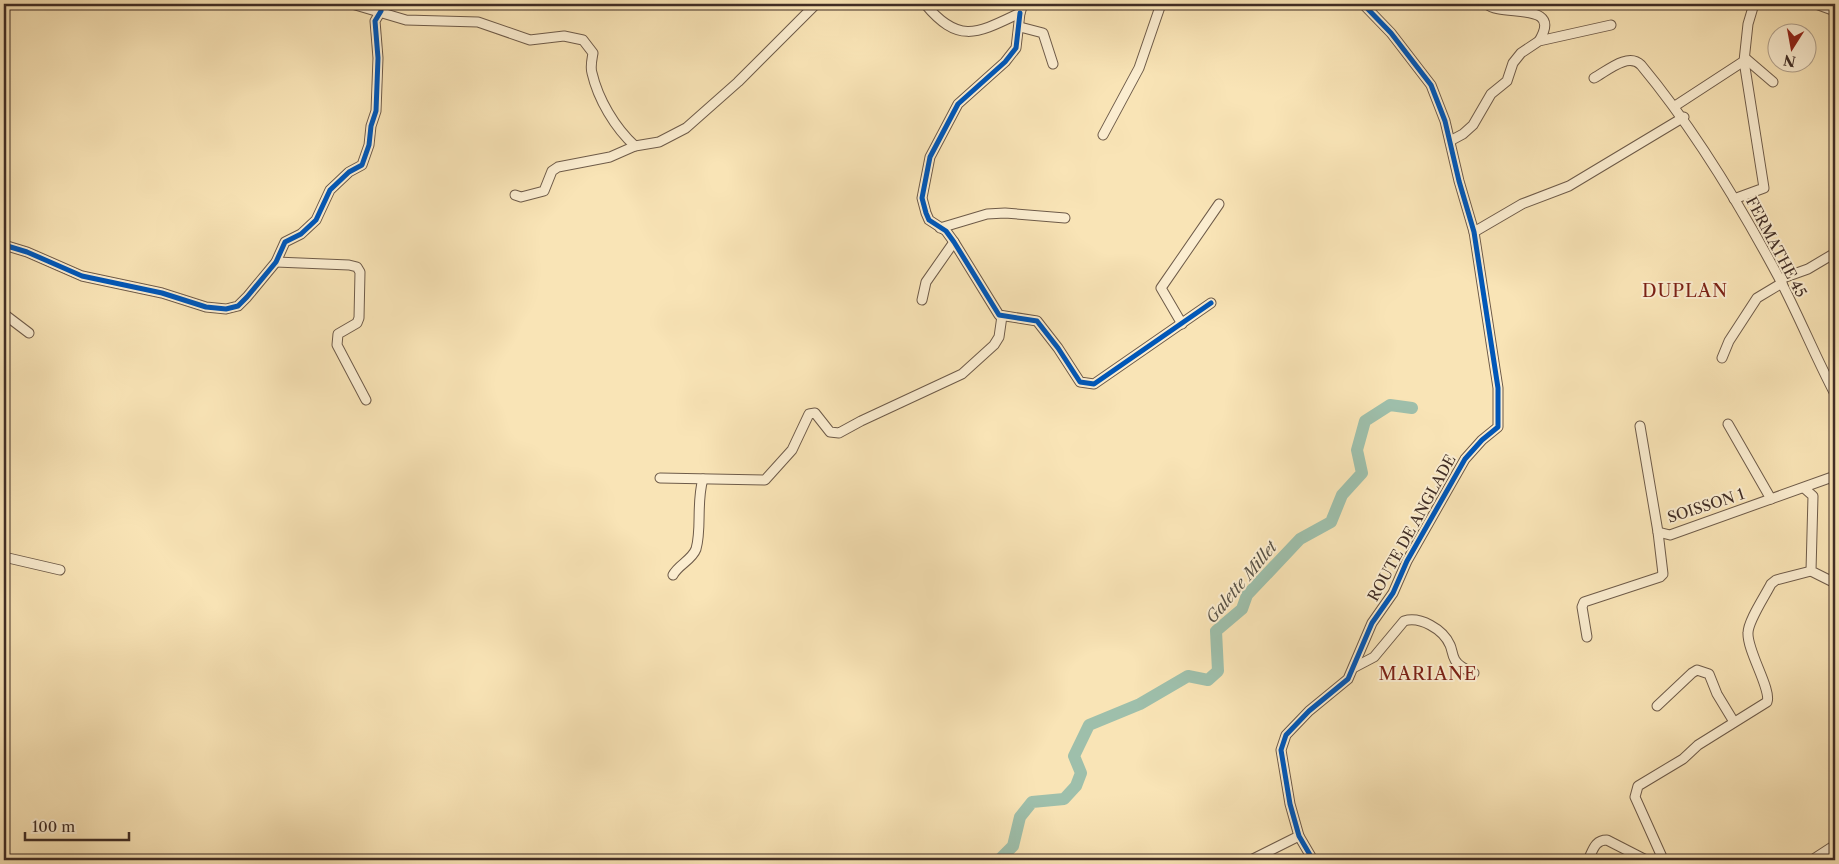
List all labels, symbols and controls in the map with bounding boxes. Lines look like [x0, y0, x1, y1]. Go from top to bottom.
north arrow [1766, 22, 1816, 72]
text: N [1782, 51, 1797, 71]
street label: FERMATHE 45 [1742, 193, 1811, 300]
district label: DUPLAN [1642, 280, 1728, 302]
street label: ROUTE DE ANGLADE [1363, 451, 1460, 604]
street label: SOISSON 1 [1665, 484, 1747, 527]
water label: Galette Millet [1201, 536, 1282, 627]
district label: MARIANE [1378, 663, 1478, 685]
scale bar [25, 809, 129, 841]
text: 100 m [32, 817, 75, 836]

